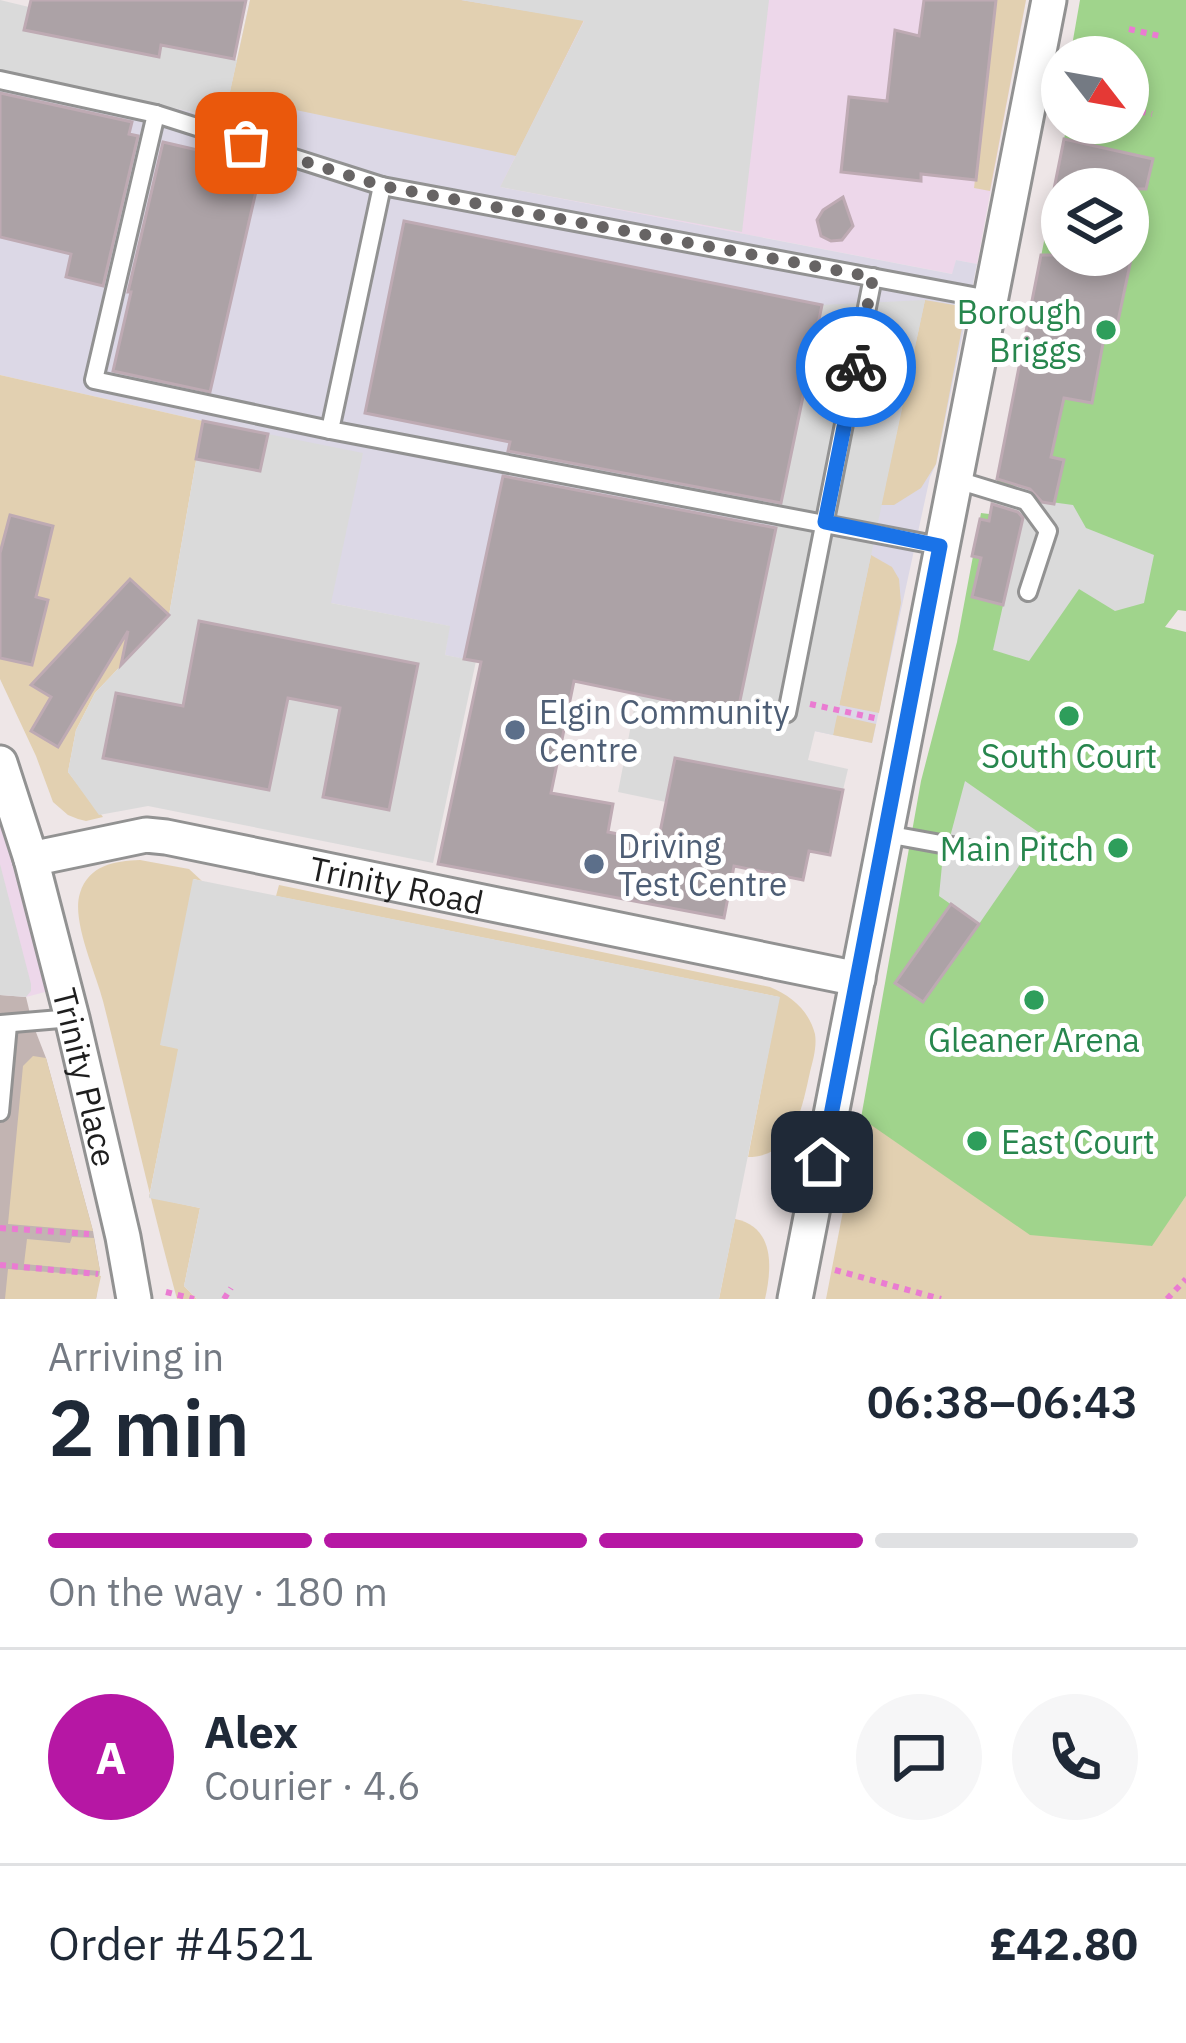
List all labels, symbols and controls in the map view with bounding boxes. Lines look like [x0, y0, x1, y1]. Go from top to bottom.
north arrow [1041, 36, 1149, 144]
map controls [1041, 36, 1149, 276]
pin [195, 92, 297, 194]
icon: bag [213, 110, 279, 176]
button: layers [1041, 168, 1149, 276]
place label: Borough Briggs [957, 290, 1082, 371]
courier [796, 307, 916, 427]
marker: Borough Briggs [1093, 317, 1119, 343]
icon: bike [823, 334, 889, 400]
place label: Elgin Community Centre [539, 690, 790, 771]
marker: South Court [1056, 703, 1082, 729]
marker: Elgin Community Centre [502, 717, 528, 743]
place label: South Court [981, 734, 1157, 777]
place label: Driving Test Centre [618, 824, 787, 905]
place label: Main Pitch [940, 827, 1094, 870]
marker: Main Pitch [1105, 835, 1131, 861]
street label: Trinity Road [306, 846, 488, 923]
marker: Driving Test Centre [581, 851, 607, 877]
street label: Trinity Place [44, 983, 127, 1171]
marker: Gleaner Arena [1021, 987, 1047, 1013]
place label: Gleaner Arena [928, 1018, 1140, 1061]
pin [771, 1111, 873, 1213]
place label: East Court [1001, 1120, 1155, 1163]
marker: East Court [964, 1128, 990, 1154]
icon: home [789, 1129, 855, 1195]
text: Arriving in [48, 1331, 224, 1382]
text: 06:38–06:43 [867, 1372, 1138, 1430]
text: 2 min [48, 1376, 250, 1477]
text: On the way · 180 m [48, 1566, 388, 1617]
button: chat [856, 1694, 982, 1820]
button: phone [1012, 1694, 1138, 1820]
text: Alex [204, 1702, 298, 1760]
text: A [96, 1728, 126, 1786]
text: Courier · 4.6 [204, 1760, 421, 1811]
text: Order #4521 [48, 1914, 314, 1972]
text: £42.80 [990, 1914, 1138, 1972]

